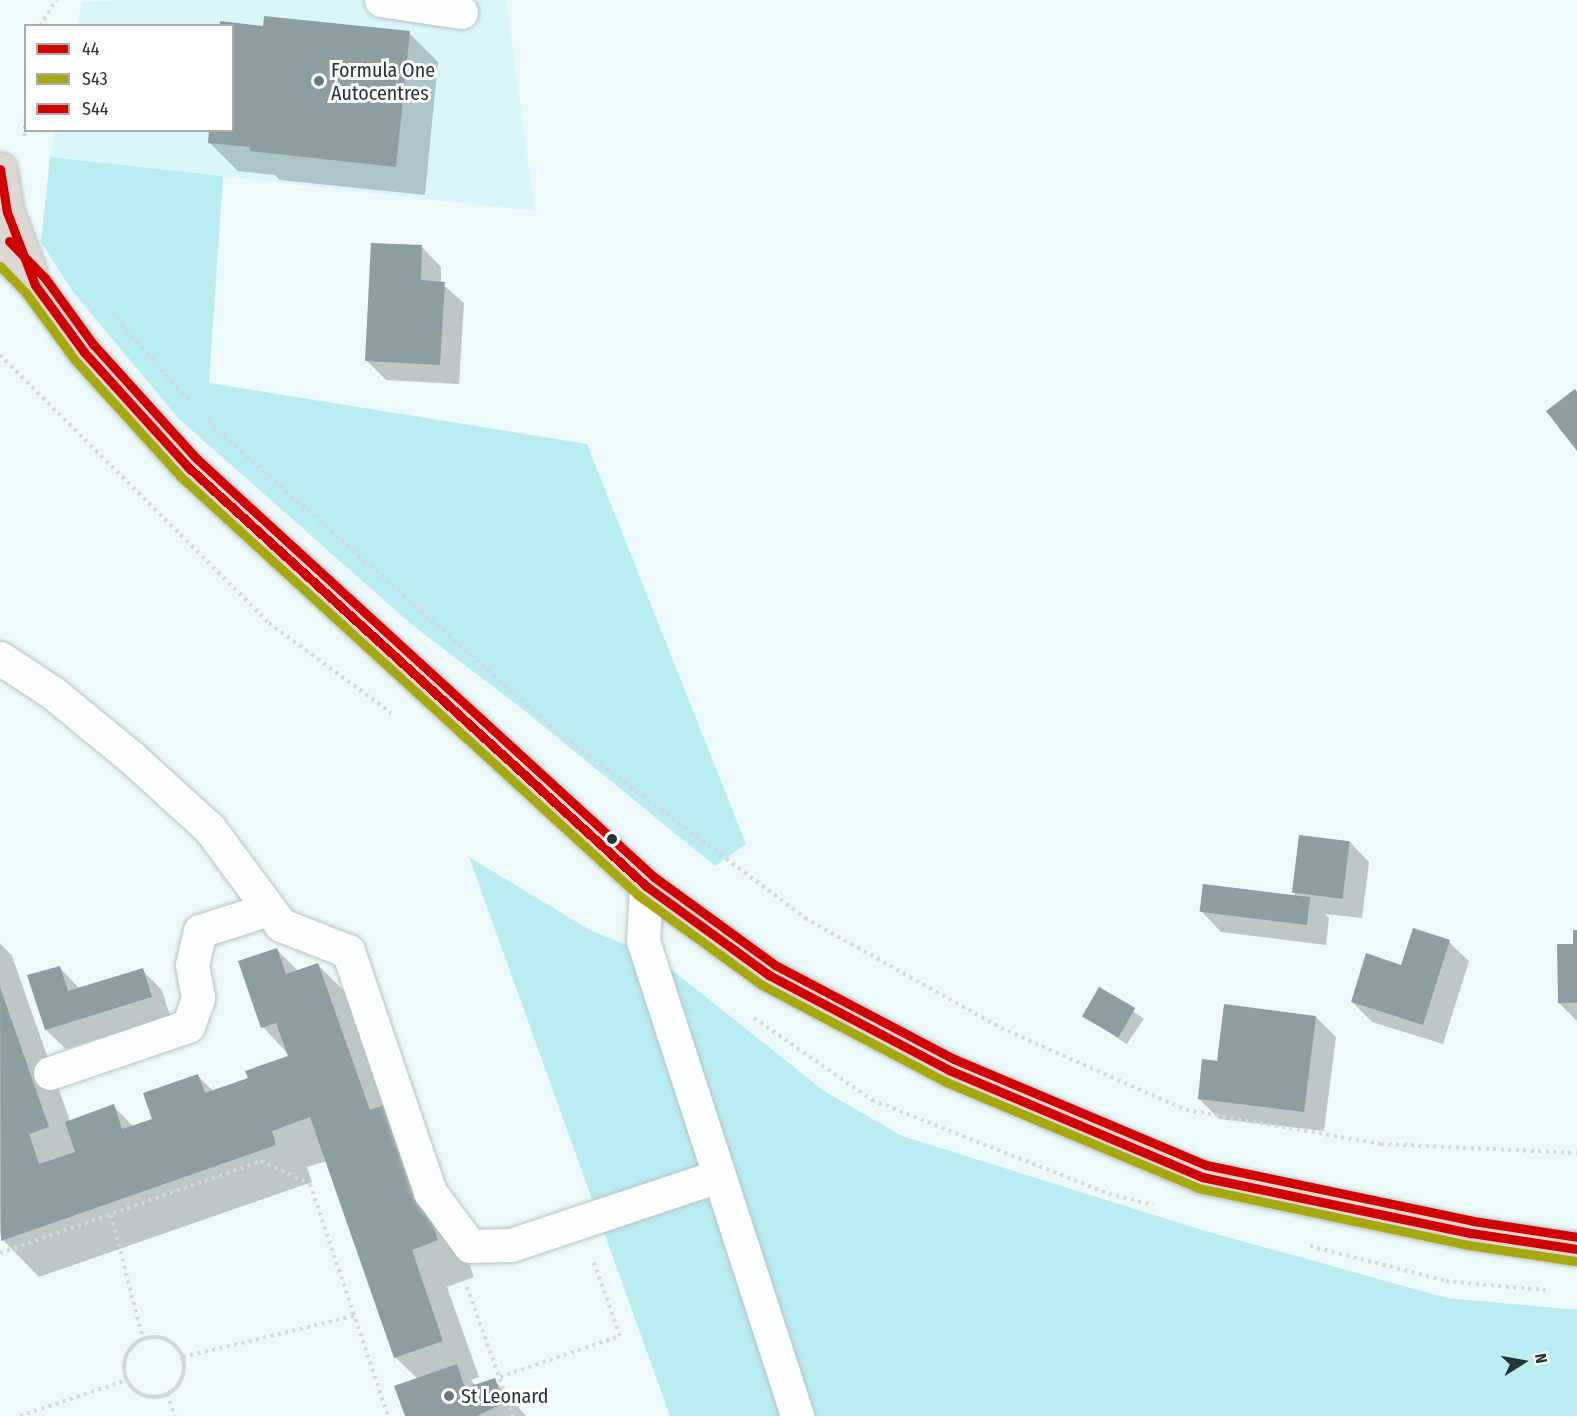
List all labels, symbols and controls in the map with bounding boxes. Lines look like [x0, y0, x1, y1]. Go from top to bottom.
legend [24, 24, 234, 132]
text: 44 [82, 38, 99, 60]
place label: Formula One Autocentres [331, 58, 435, 105]
text: S43 [82, 68, 108, 90]
marker: Formula One Autocentres [312, 74, 326, 88]
text: S44 [82, 98, 108, 120]
unlabelled marker [606, 833, 618, 845]
north arrow [1493, 1332, 1553, 1392]
text: N [1531, 1352, 1551, 1365]
place label: St Leonard [461, 1384, 548, 1408]
marker: St Leonard [442, 1389, 456, 1403]

